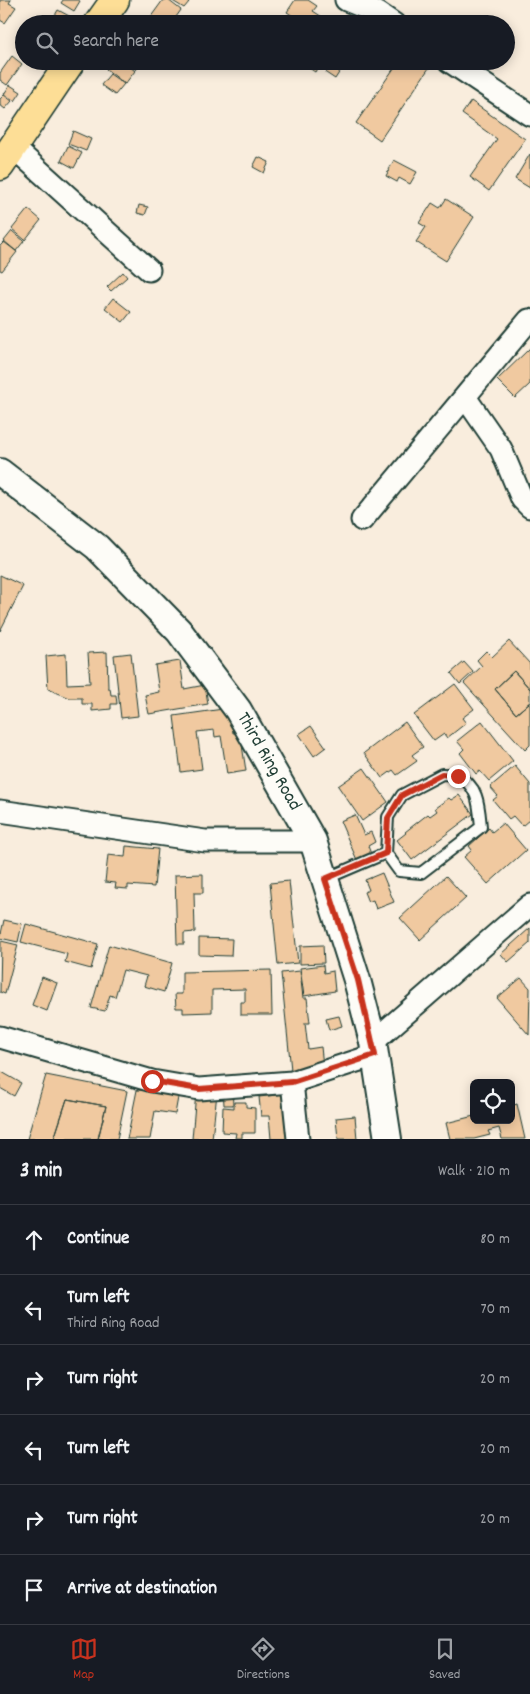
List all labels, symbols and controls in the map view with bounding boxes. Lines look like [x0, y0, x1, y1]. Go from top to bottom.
search box [15, 15, 515, 70]
icon: search [33, 29, 61, 57]
text: Search here [73, 29, 159, 56]
street label: Third Ring Road [229, 708, 307, 816]
route end [447, 765, 470, 788]
route start [141, 1070, 164, 1093]
map controls [470, 1079, 515, 1124]
button: locate [470, 1079, 515, 1124]
text: 3 min [20, 1157, 62, 1187]
text: Walk · 210 m [438, 1160, 510, 1183]
icon: ahead [20, 1226, 48, 1254]
text: Continue [67, 1226, 129, 1253]
text: 80 m [480, 1228, 510, 1251]
text: Turn left [67, 1285, 130, 1312]
icon: left [20, 1296, 48, 1324]
text: 70 m [480, 1298, 510, 1321]
text: Third Ring Road [67, 1312, 159, 1335]
icon: right [20, 1366, 48, 1394]
text: Turn right [67, 1366, 138, 1393]
text: 20 m [480, 1368, 510, 1391]
icon: left [20, 1436, 48, 1464]
text: Turn left [67, 1436, 130, 1463]
text: 20 m [480, 1438, 510, 1461]
icon: right [20, 1506, 48, 1534]
text: Turn right [67, 1506, 138, 1533]
text: 20 m [480, 1508, 510, 1531]
icon: arrive [20, 1576, 48, 1604]
text: Arrive at destination [67, 1576, 217, 1603]
tab: Map [70, 1635, 98, 1685]
tab: Directions [237, 1635, 290, 1685]
tab: Saved [429, 1635, 460, 1685]

